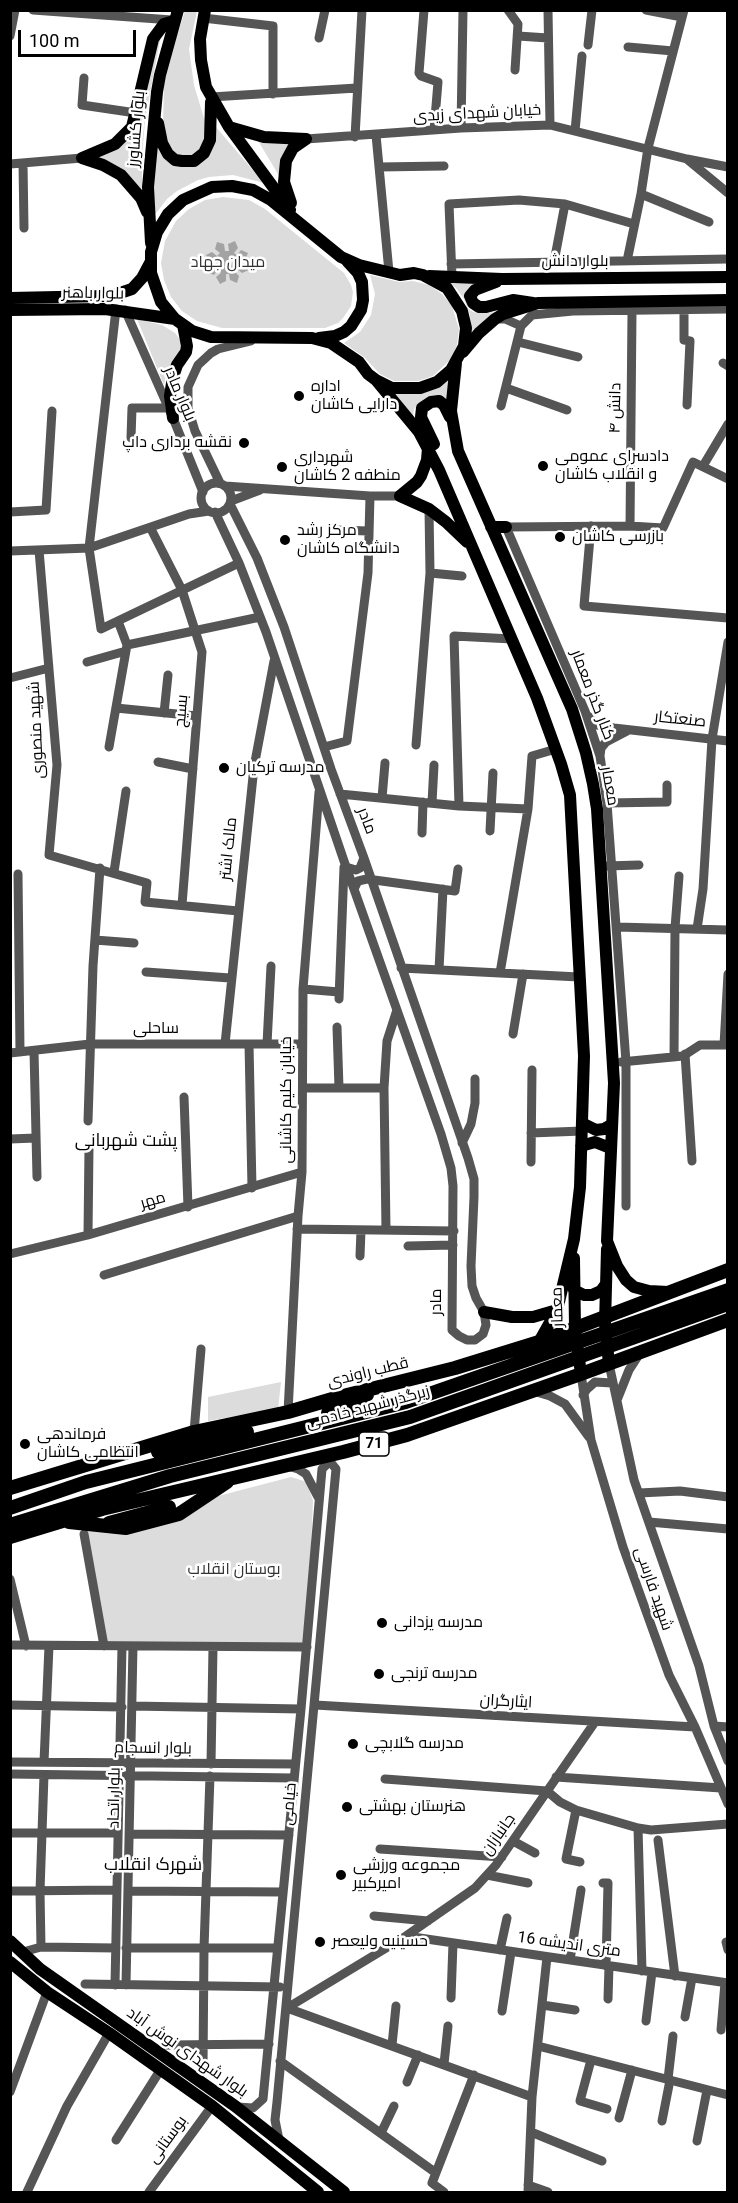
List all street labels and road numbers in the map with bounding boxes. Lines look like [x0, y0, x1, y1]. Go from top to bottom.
street label: بلوار کشاورز [124, 90, 150, 168]
street label: خیابان شهدای زیدی [412, 101, 542, 127]
street label: بلوار دانش [541, 252, 609, 272]
street label: بلوار باهنر [62, 284, 124, 304]
street label: بلوار مادر [159, 364, 199, 424]
street label: دانش ۴ [606, 382, 626, 434]
street label: کنار گذر معمار [566, 647, 618, 743]
street label: شهید منصوری [25, 681, 49, 779]
street label: بسیج [171, 694, 193, 728]
street label: صنعتکار [653, 708, 707, 732]
street label: معمار [596, 765, 622, 807]
street label: مادر [352, 805, 380, 837]
street label: مالک اشتر [216, 816, 242, 882]
street label: ساحلی [133, 1019, 179, 1039]
street label: خیابان کلیم کاشانی [277, 1036, 297, 1164]
street label: مهر [138, 1188, 168, 1214]
street label: معمار [548, 1287, 568, 1327]
street label: مادر [427, 1289, 447, 1315]
street label: قطب راوندی [325, 1354, 411, 1392]
street label: زیرگذر شهید خادمی [304, 1382, 432, 1434]
road number: 71 [359, 1432, 389, 1456]
street label: شهید فارسی [630, 1545, 676, 1633]
street label: ایثارگران [479, 1691, 533, 1713]
street label: بلوار انسجام [114, 1739, 192, 1759]
street label: بلوار اتحاد [105, 1767, 125, 1829]
street label: خیامی [279, 1782, 301, 1826]
street label: جانبازان [478, 1810, 520, 1860]
street label: 16 متری اندیشه [516, 1928, 622, 1962]
street label: بلوار شهدای نوش آباد [123, 2004, 251, 2102]
street label: بوستانی [144, 2112, 192, 2168]

